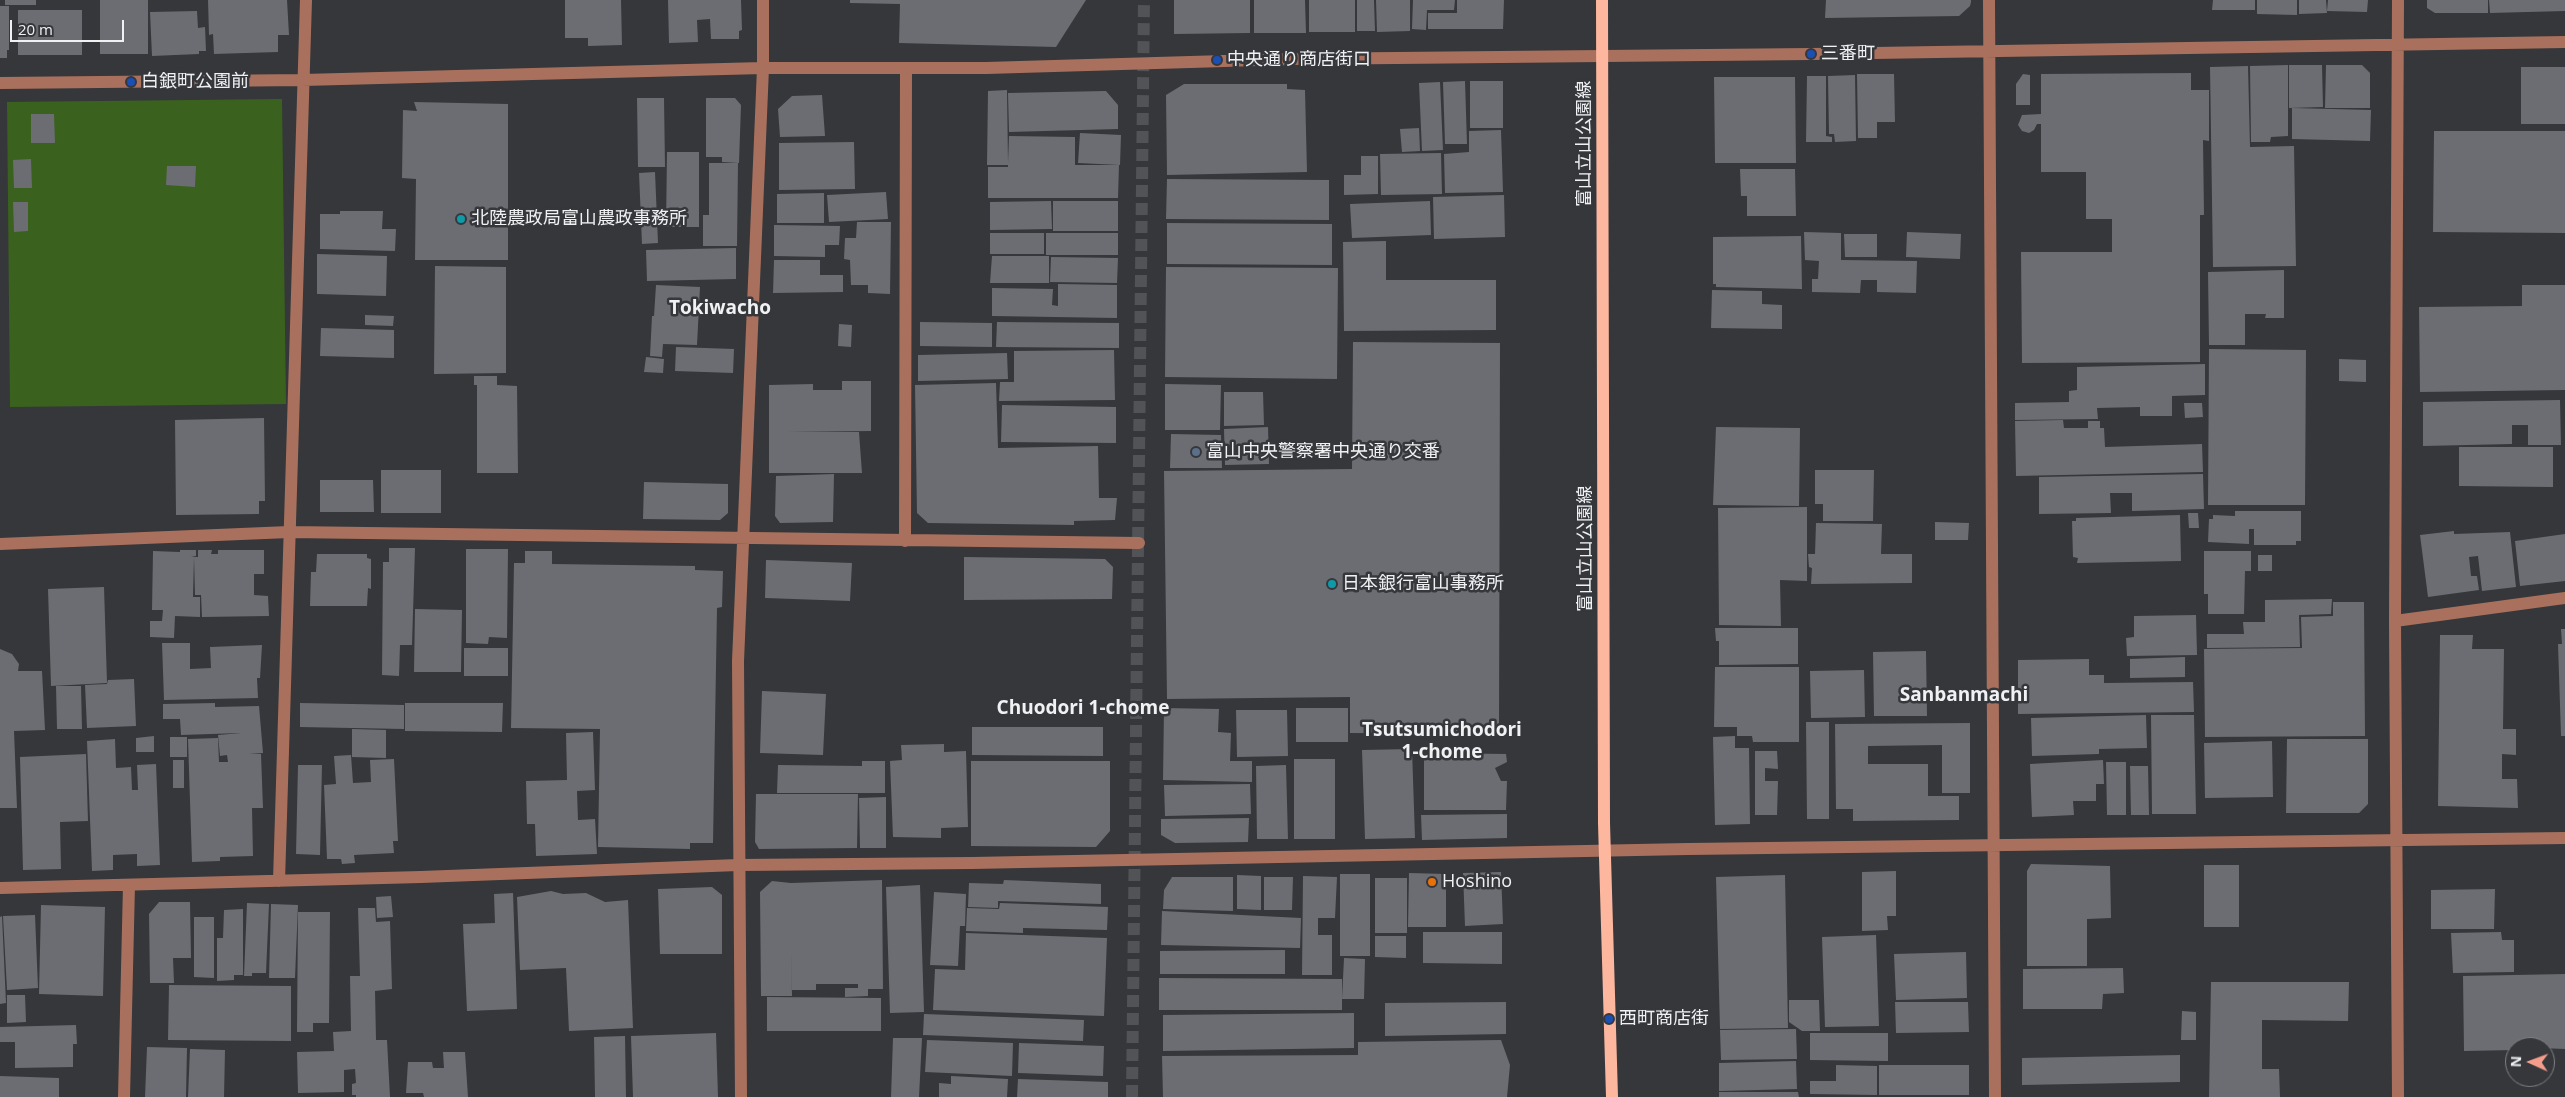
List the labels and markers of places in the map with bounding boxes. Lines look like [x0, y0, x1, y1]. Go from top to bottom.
place label: 三番町 [1821, 43, 1875, 65]
marker: 三番町 [1805, 48, 1817, 60]
place label: 中央通り商店街口 [1227, 49, 1371, 71]
marker: 中央通り商店街口 [1211, 54, 1223, 66]
place label: 白銀町公園前 [141, 71, 249, 93]
marker: 白銀町公園前 [125, 76, 137, 88]
place label: 北陸農政局富山農政事務所 [471, 208, 687, 230]
marker: 北陸農政局富山農政事務所 [455, 213, 467, 225]
place label: 富山中央警察署中央通り交番 [1206, 441, 1440, 463]
marker: 富山中央警察署中央通り交番 [1190, 446, 1202, 458]
place label: 日本銀行富山事務所 [1342, 573, 1504, 595]
marker: 日本銀行富山事務所 [1326, 578, 1338, 590]
place label: Hoshino [1442, 871, 1512, 893]
marker: Hoshino [1426, 876, 1438, 888]
place label: 西町商店街 [1619, 1008, 1709, 1030]
marker: 西町商店街 [1603, 1013, 1615, 1025]

